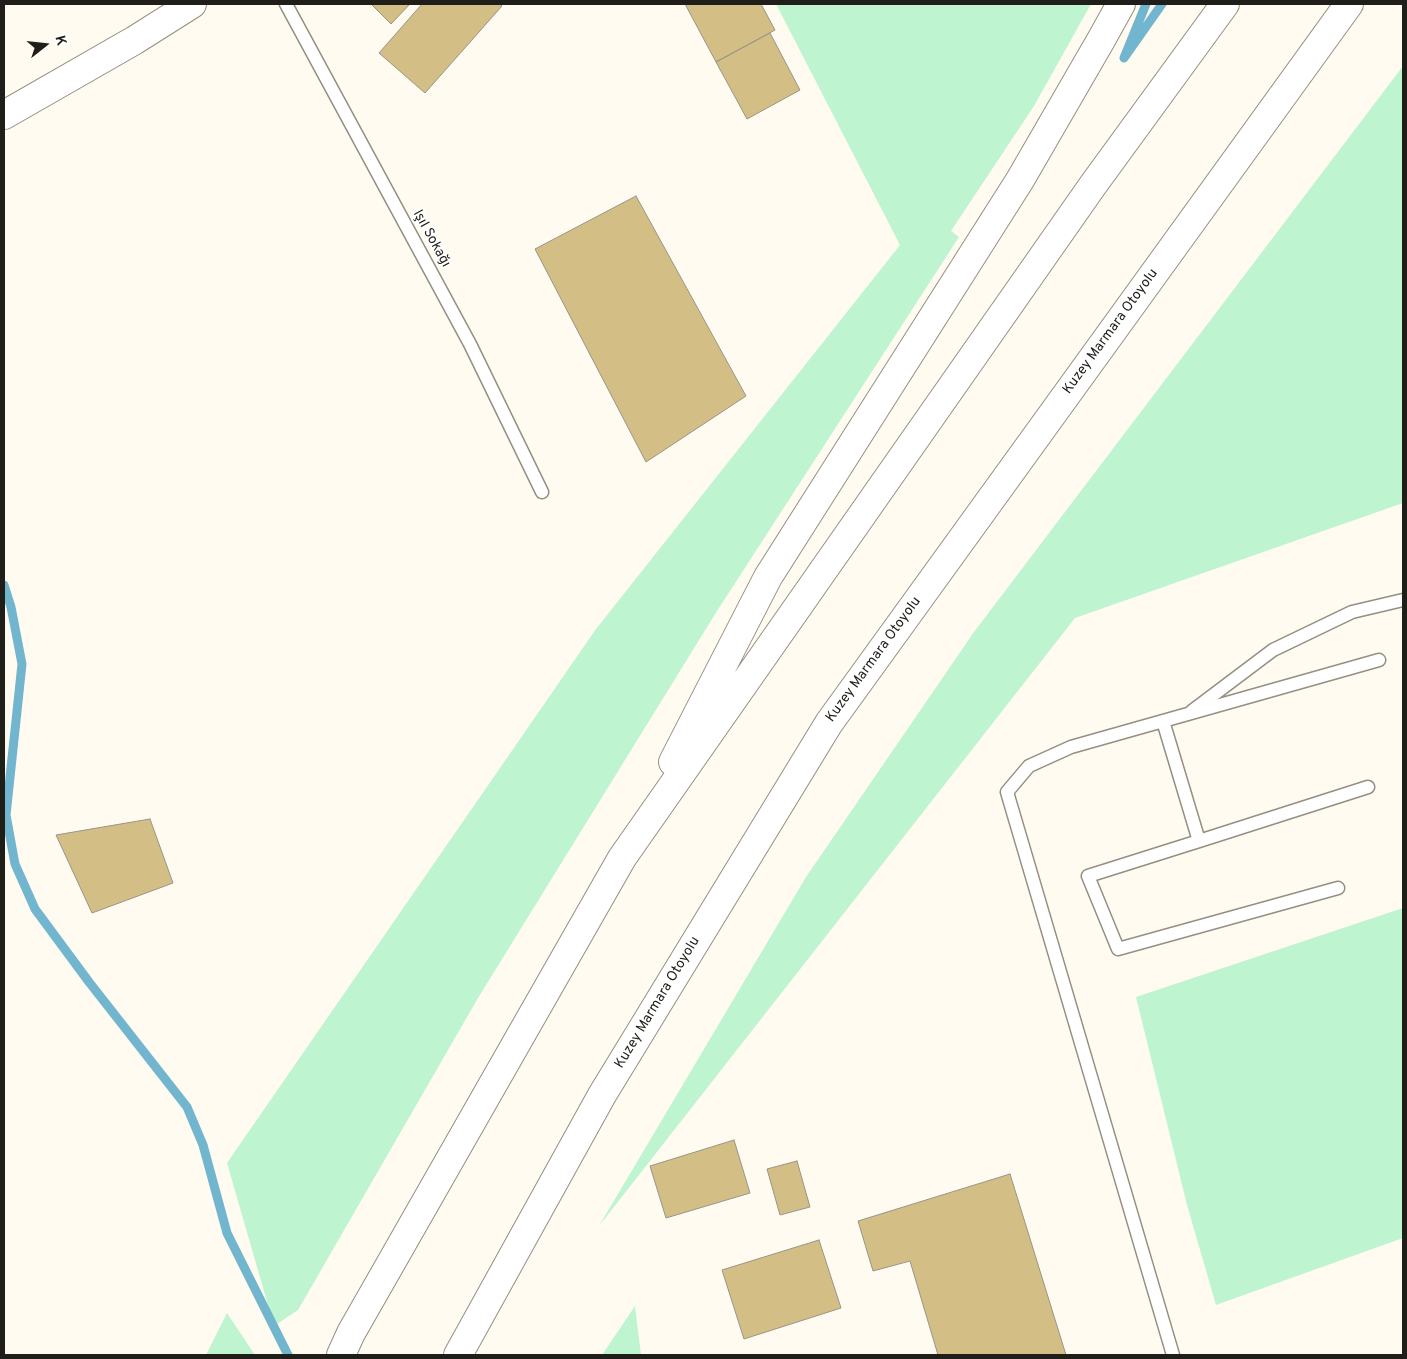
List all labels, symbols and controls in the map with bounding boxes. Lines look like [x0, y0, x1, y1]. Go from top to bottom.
north arrow [20, 20, 70, 70]
text: K [50, 34, 69, 48]
street label: Işıl Sokağı [408, 207, 454, 271]
street label: Kuzey Marmara Otoyolu [1060, 266, 1162, 398]
street label: Kuzey Marmara Otoyolu [823, 594, 925, 726]
street label: Kuzey Marmara Otoyolu [612, 934, 704, 1072]

